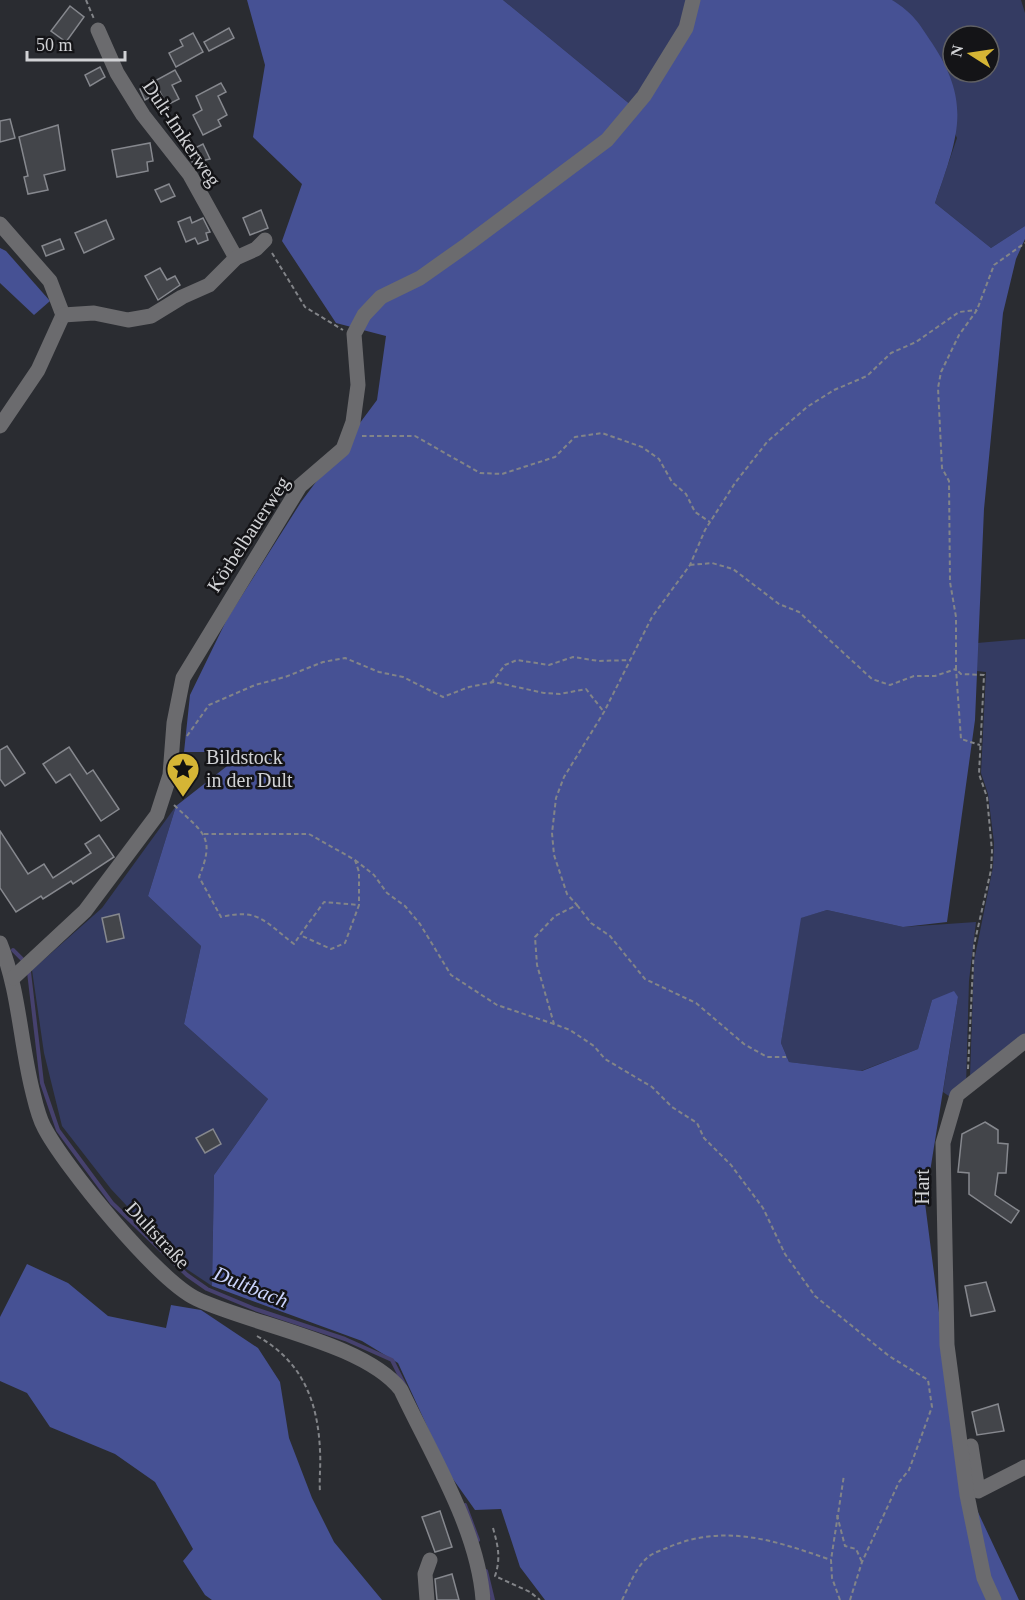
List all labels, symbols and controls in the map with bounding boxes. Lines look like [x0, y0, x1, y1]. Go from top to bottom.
scale bar [27, 24, 124, 62]
north arrow [941, 24, 1001, 84]
text: 50 m [36, 35, 73, 55]
text: N [947, 43, 966, 58]
street label: Dult-Imkerweg [138, 76, 226, 191]
street label: Körbelbauerweg [202, 472, 294, 596]
place label: Bildstock in der Dult [206, 746, 293, 791]
place icon: Bildstock in der Dult [165, 751, 201, 798]
street label: Hart [911, 1169, 933, 1205]
street label: Dultstraße [122, 1197, 195, 1273]
water label: Dultbach [209, 1261, 292, 1313]

